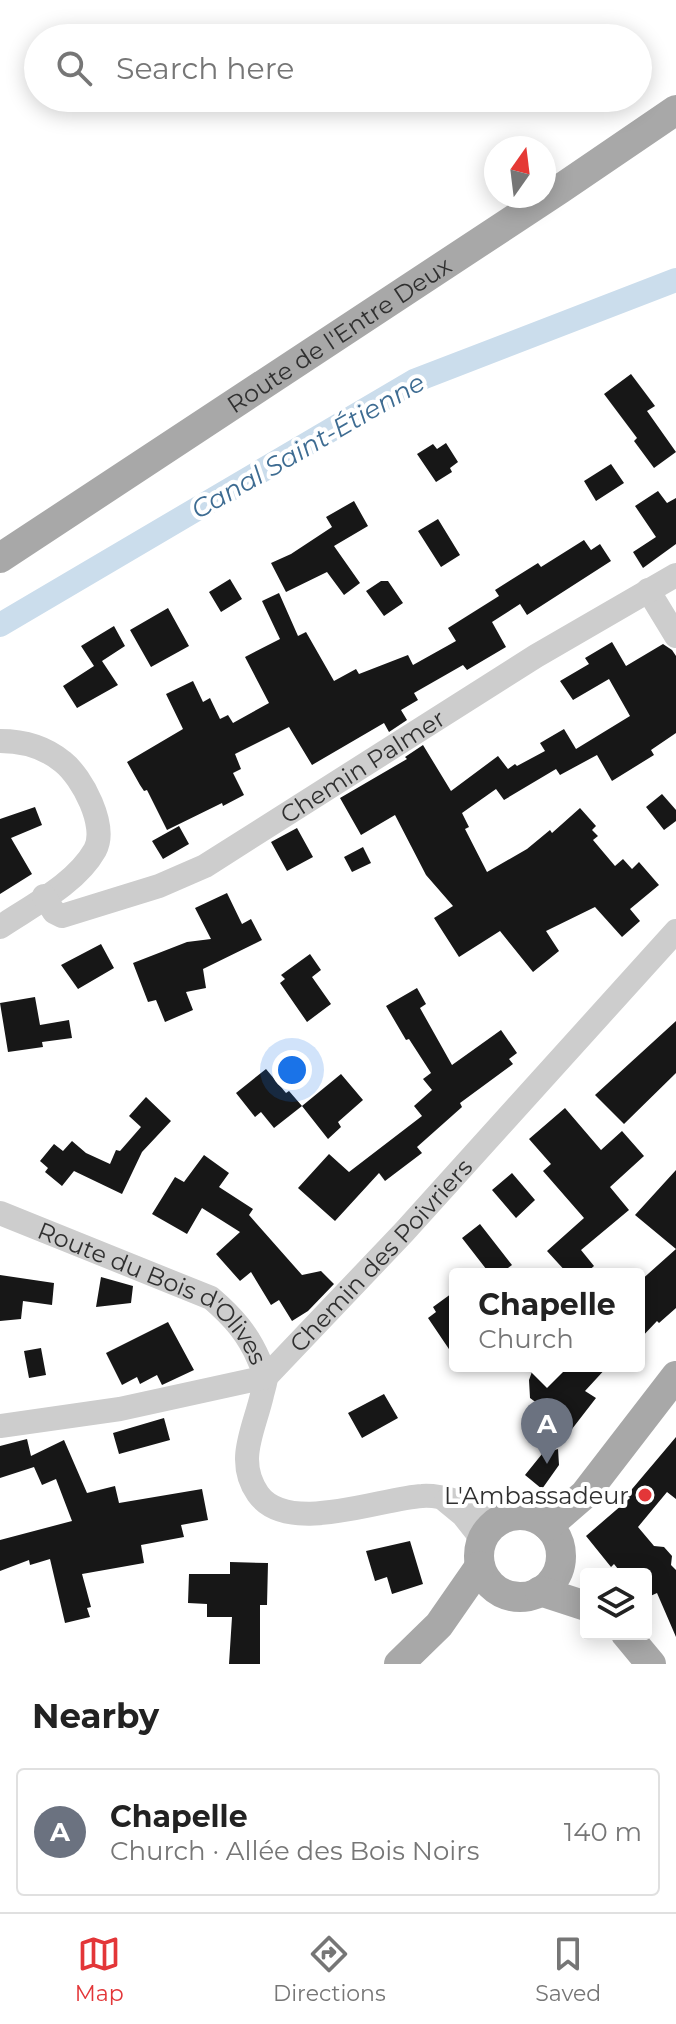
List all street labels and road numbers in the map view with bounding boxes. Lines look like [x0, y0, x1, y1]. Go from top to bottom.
street label: Route de l'Entre Deux [221, 250, 457, 419]
street label: Chemin Palmer [275, 703, 450, 829]
street label: Chemin des Poivriers [283, 1152, 478, 1358]
street label: Route du Bois d'Olives [34, 1215, 274, 1369]

